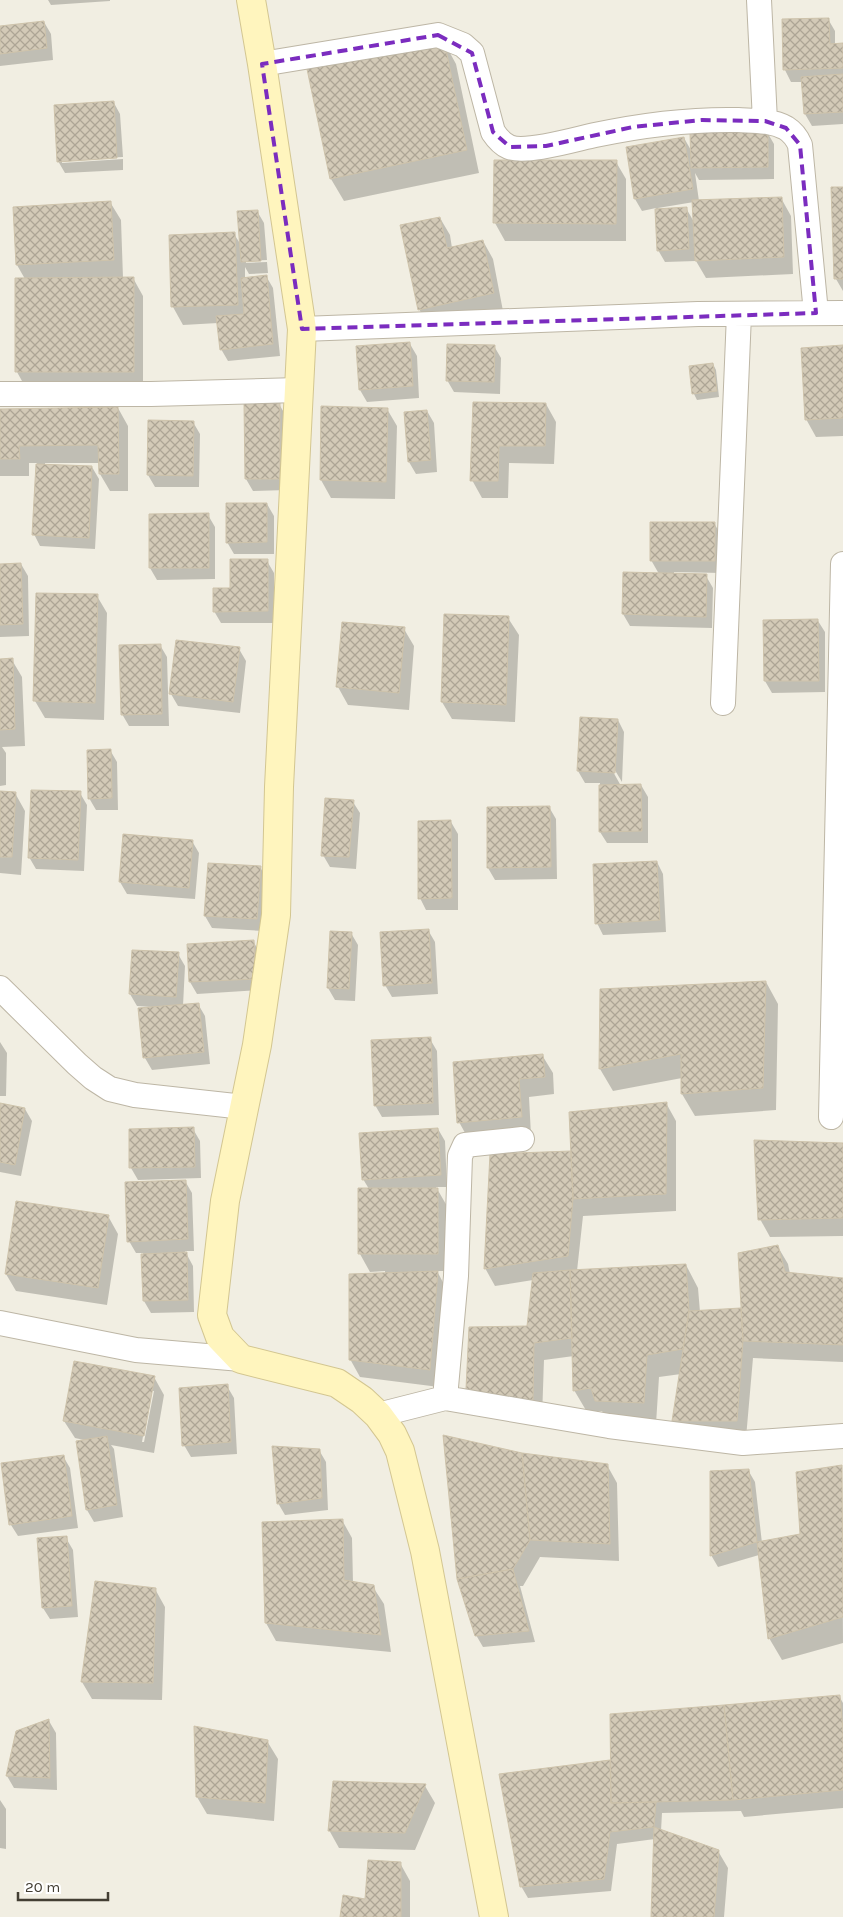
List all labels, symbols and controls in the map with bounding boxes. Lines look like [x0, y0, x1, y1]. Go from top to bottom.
scale bar [18, 1870, 108, 1902]
text: 20 m [25, 1878, 60, 1896]

